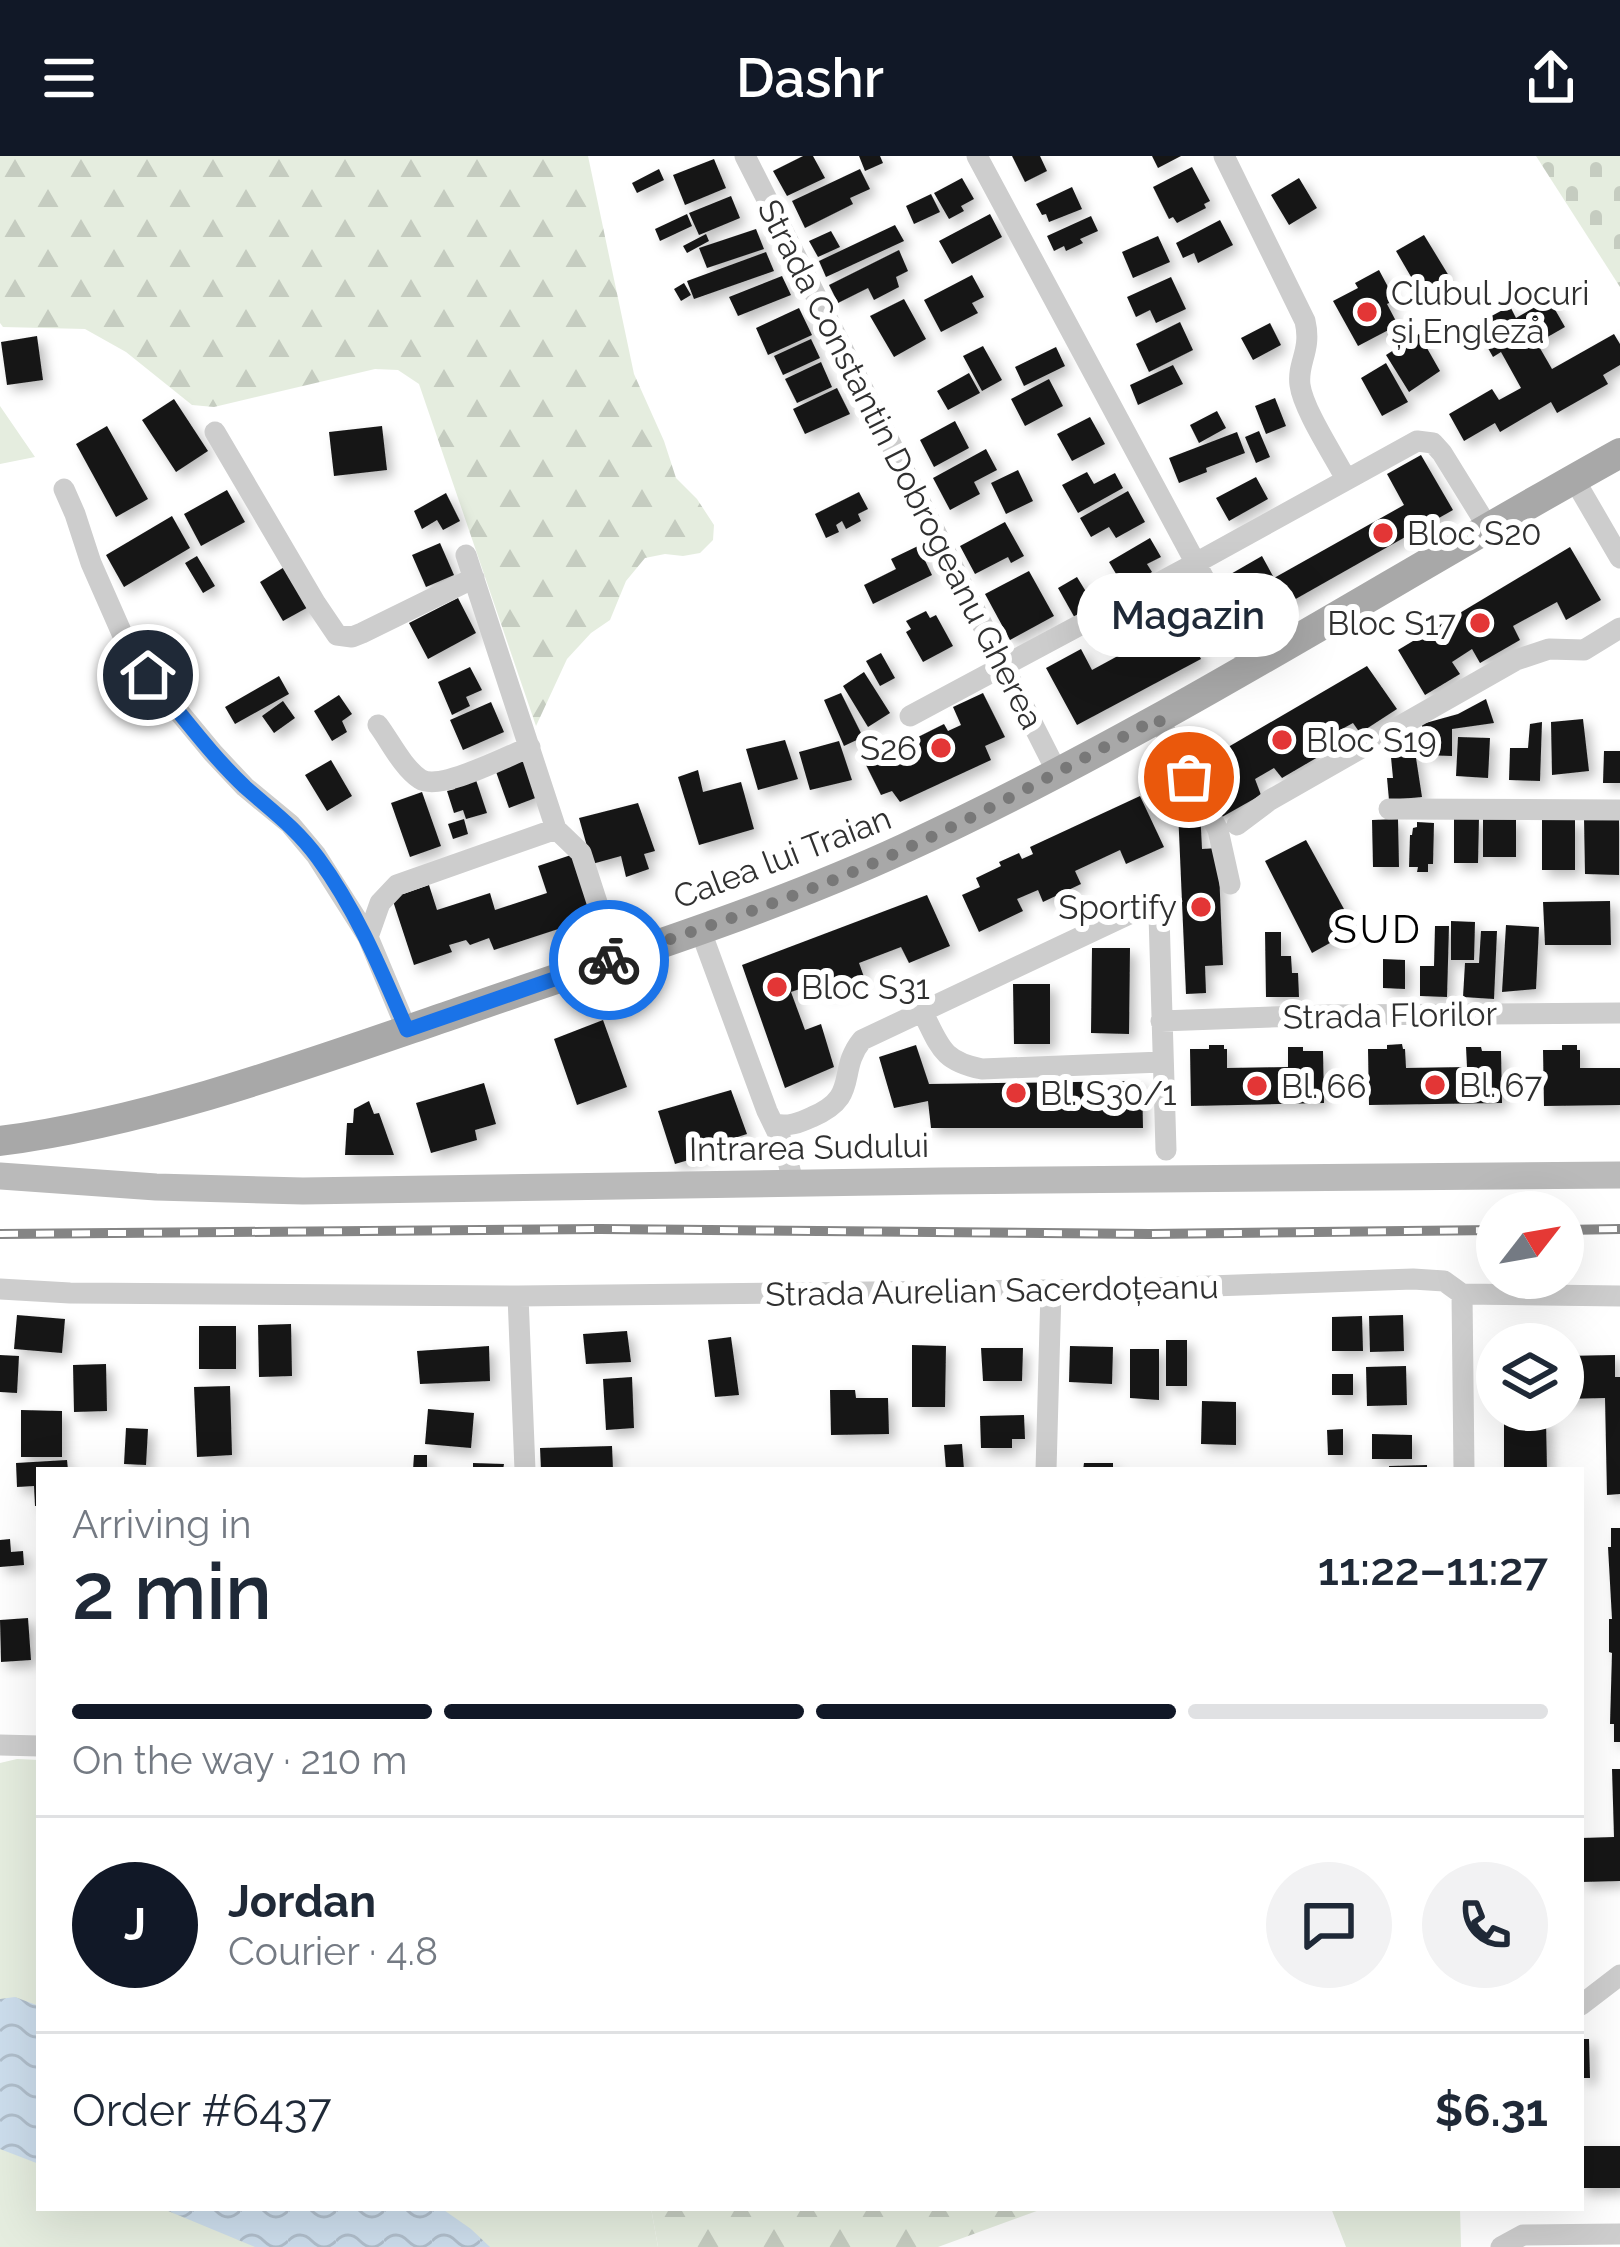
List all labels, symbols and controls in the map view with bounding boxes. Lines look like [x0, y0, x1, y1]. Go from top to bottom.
icon: menu [36, 45, 102, 111]
icon: share [1518, 45, 1584, 111]
text: Dashr [736, 46, 884, 110]
street label: Strada Constantin Dobrogeanu Gherea [750, 193, 1052, 735]
place label: Clubul Jocuri și Engleză [1391, 274, 1589, 351]
marker: Clubul Jocuri și Engleză [1354, 299, 1380, 325]
place label: Bloc S20 [1407, 514, 1542, 553]
marker: Bloc S20 [1370, 520, 1396, 546]
callout: Magazin [1078, 573, 1300, 657]
text: Magazin [1111, 592, 1265, 638]
place label: Bloc S17 [1327, 604, 1456, 643]
marker: Bloc S17 [1467, 610, 1493, 636]
pin [97, 624, 199, 726]
icon: home [115, 642, 181, 708]
place label: Bloc S19 [1306, 721, 1437, 760]
pin [1138, 726, 1240, 828]
marker: Bloc S19 [1269, 727, 1295, 753]
place label: S26 [860, 729, 917, 768]
marker: S26 [928, 735, 954, 761]
icon: bag [1156, 744, 1222, 810]
street label: Calea lui Traian [668, 798, 896, 917]
place label: Sportify [1058, 888, 1177, 927]
marker: Sportify [1188, 894, 1214, 920]
courier [549, 900, 669, 1020]
district label: SUD [1333, 906, 1423, 952]
icon: bike [576, 927, 642, 993]
place label: Bloc S31 [801, 968, 930, 1007]
marker: Bloc S31 [764, 974, 790, 1000]
street label: Strada Florilor [1283, 994, 1498, 1037]
place label: Bl. 67 [1459, 1066, 1543, 1105]
place label: Bl. 66 [1281, 1067, 1366, 1106]
marker: Bl. 67 [1422, 1072, 1448, 1098]
marker: Bl. 66 [1244, 1073, 1270, 1099]
place label: Bl. S30/1 [1040, 1074, 1177, 1113]
marker: Bl. S30/1 [1003, 1080, 1029, 1106]
street label: Intrarea Sudului [689, 1126, 929, 1169]
north arrow [1476, 1191, 1584, 1299]
map controls [1476, 1191, 1584, 1431]
street label: Strada Aurelian Sacerdoțeanu [765, 1267, 1219, 1314]
button: layers [1476, 1323, 1584, 1431]
text: Arriving in [72, 1501, 252, 1547]
text: 11:22–11:27 [1318, 1543, 1548, 1596]
text: 2 min [72, 1546, 272, 1637]
text: On the way · 210 m [72, 1737, 407, 1783]
button: chat [1266, 1862, 1392, 1988]
button: phone [1422, 1862, 1548, 1988]
text: Jordan [228, 1875, 376, 1928]
text: J [124, 1898, 146, 1951]
text: Courier · 4.8 [228, 1928, 438, 1974]
text: Order #6437 [72, 2084, 332, 2137]
text: $6.31 [1435, 2084, 1548, 2137]

